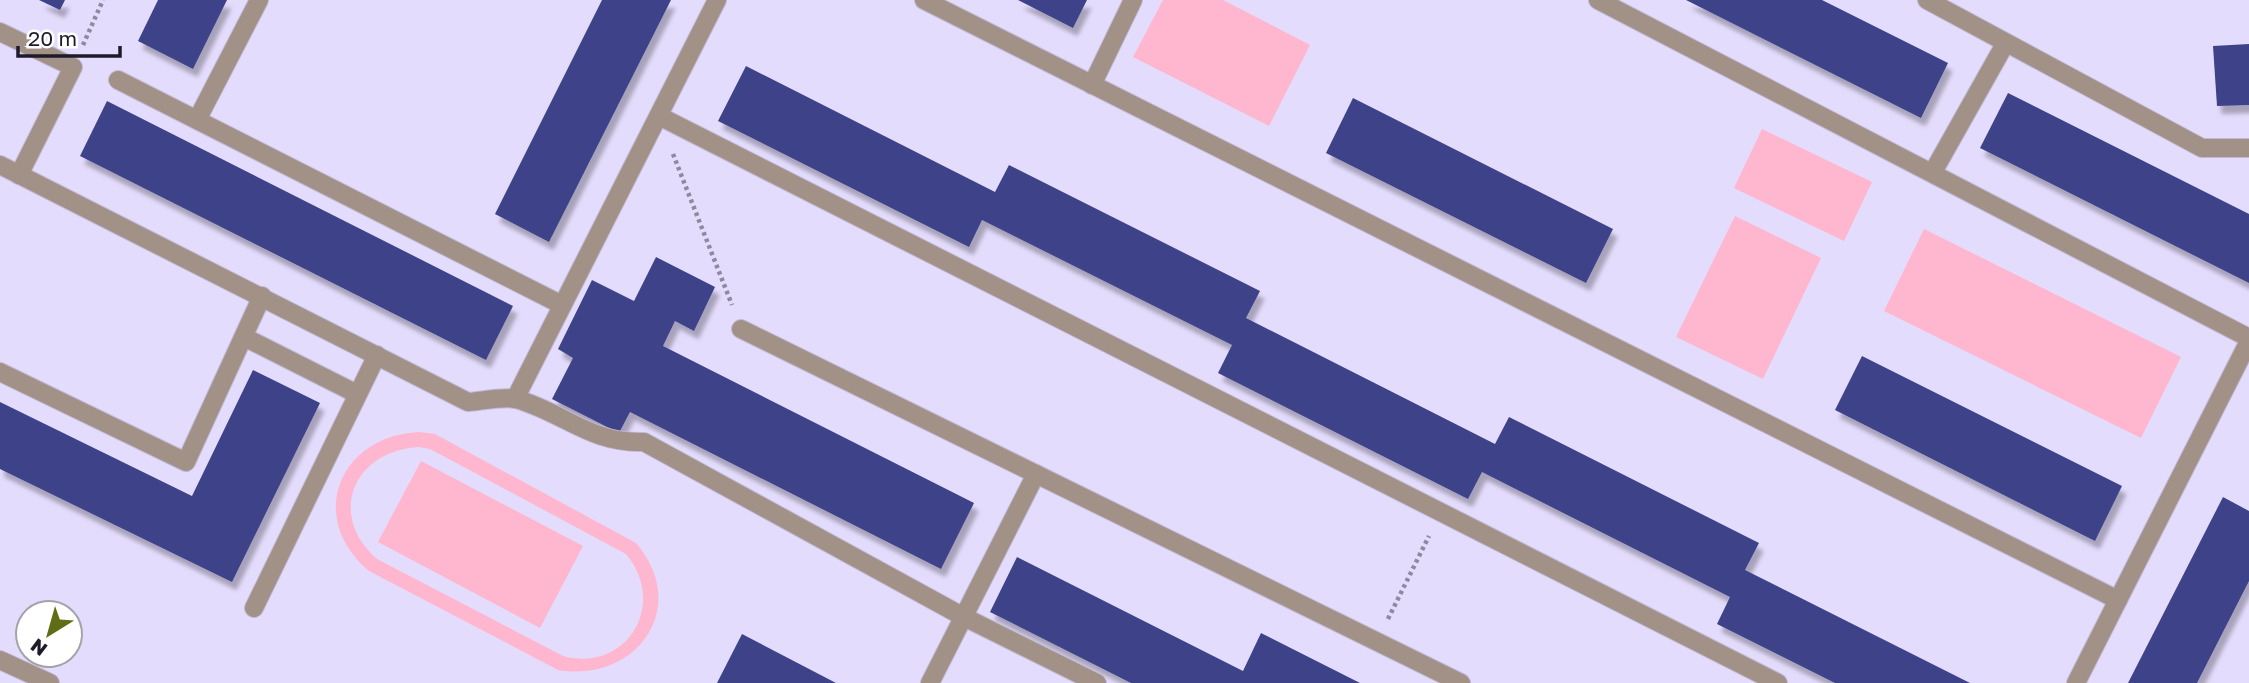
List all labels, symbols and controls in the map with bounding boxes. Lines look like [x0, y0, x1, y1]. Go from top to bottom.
scale bar [18, 14, 119, 58]
text: 20 m [28, 25, 77, 51]
north arrow [14, 599, 84, 669]
text: N [26, 634, 51, 662]

